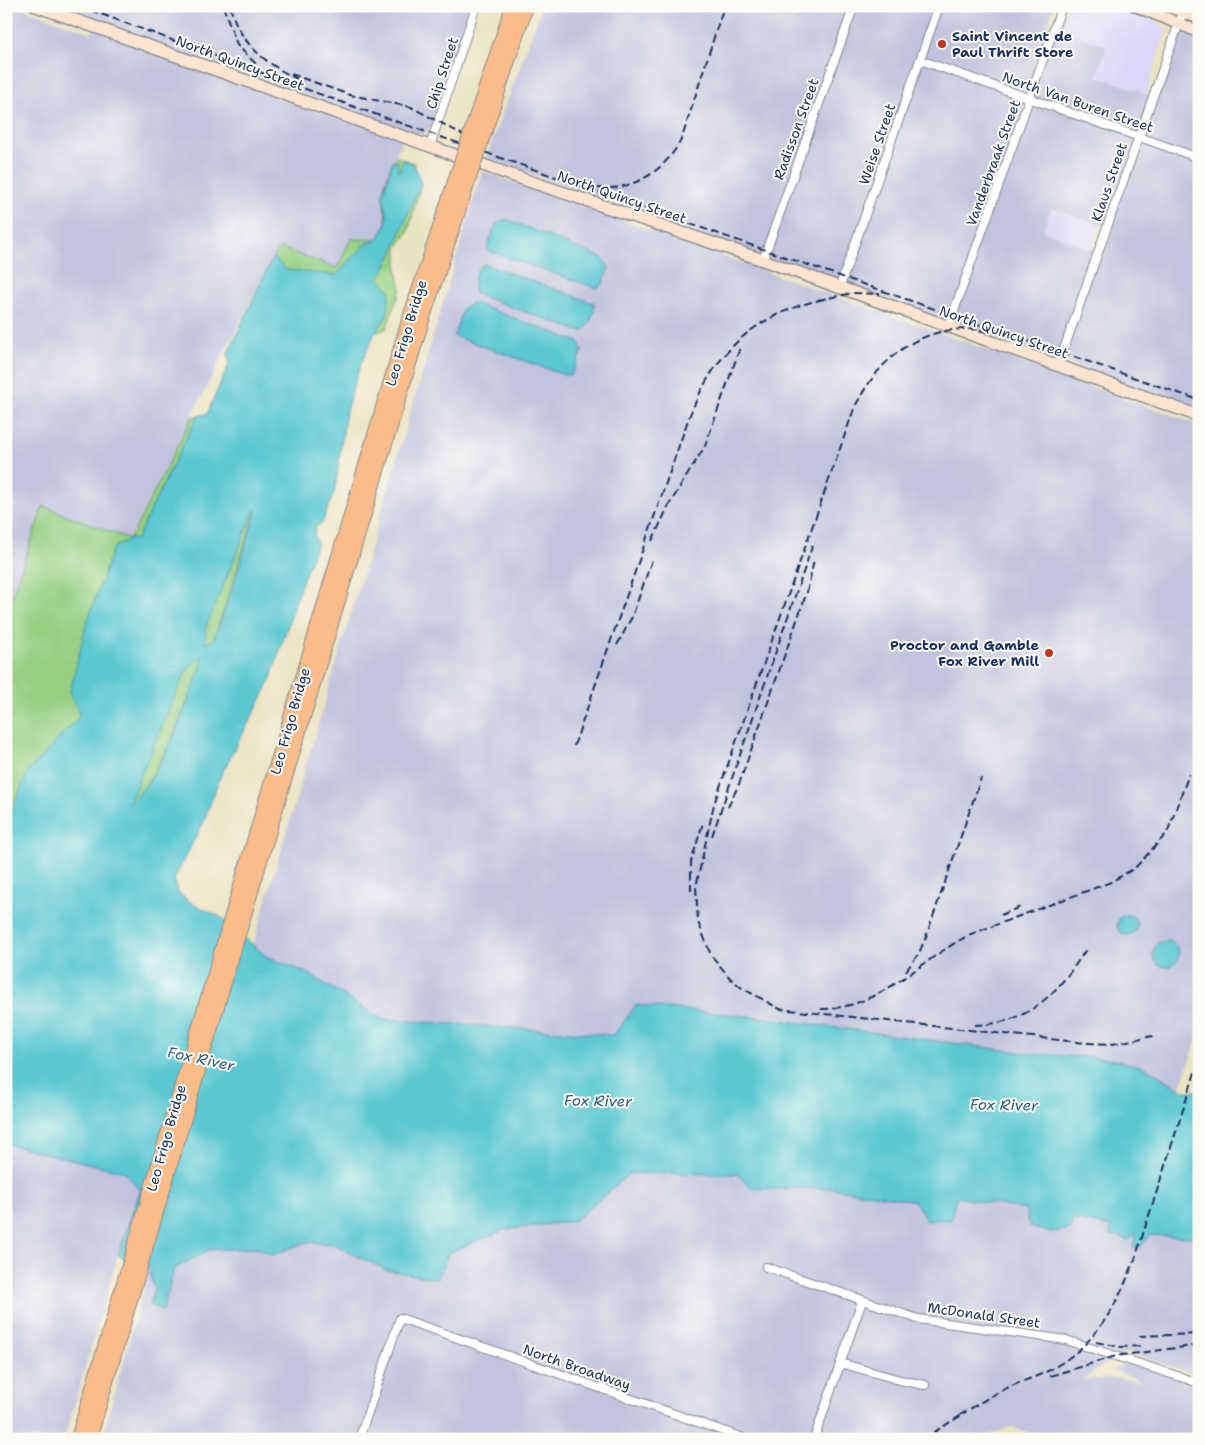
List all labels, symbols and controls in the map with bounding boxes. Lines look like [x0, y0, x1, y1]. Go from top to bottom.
place label: Saint Vincent de Paul Thrift Store [952, 27, 1073, 61]
street label: North Quincy Street [173, 31, 307, 95]
street label: Chip Street [422, 35, 462, 111]
marker: Saint Vincent de Paul Thrift Store [936, 38, 948, 50]
street label: North Van Buren Street [1000, 68, 1156, 136]
street label: Radisson Street [769, 76, 823, 182]
street label: Vanderbraak Street [962, 97, 1024, 229]
street label: Weise Street [855, 101, 899, 187]
street label: Klaus Street [1087, 140, 1131, 224]
street label: North Quincy Street [555, 166, 689, 228]
street label: Leo Frigo Bridge [381, 277, 431, 388]
street label: North Quincy Street [937, 301, 1071, 363]
place label: Proctor and Gamble Fox River Mill [890, 636, 1039, 670]
marker: Proctor and Gamble Fox River Mill [1043, 647, 1055, 659]
street label: Leo Frigo Bridge [266, 665, 314, 777]
water label: Fox River [165, 1042, 237, 1076]
street label: Leo Frigo Bridge [142, 1082, 190, 1194]
water label: Fox River [564, 1090, 633, 1112]
water label: Fox River [970, 1094, 1039, 1116]
street label: McDonald Street [927, 1298, 1041, 1332]
street label: North Broadway [521, 1340, 633, 1394]

